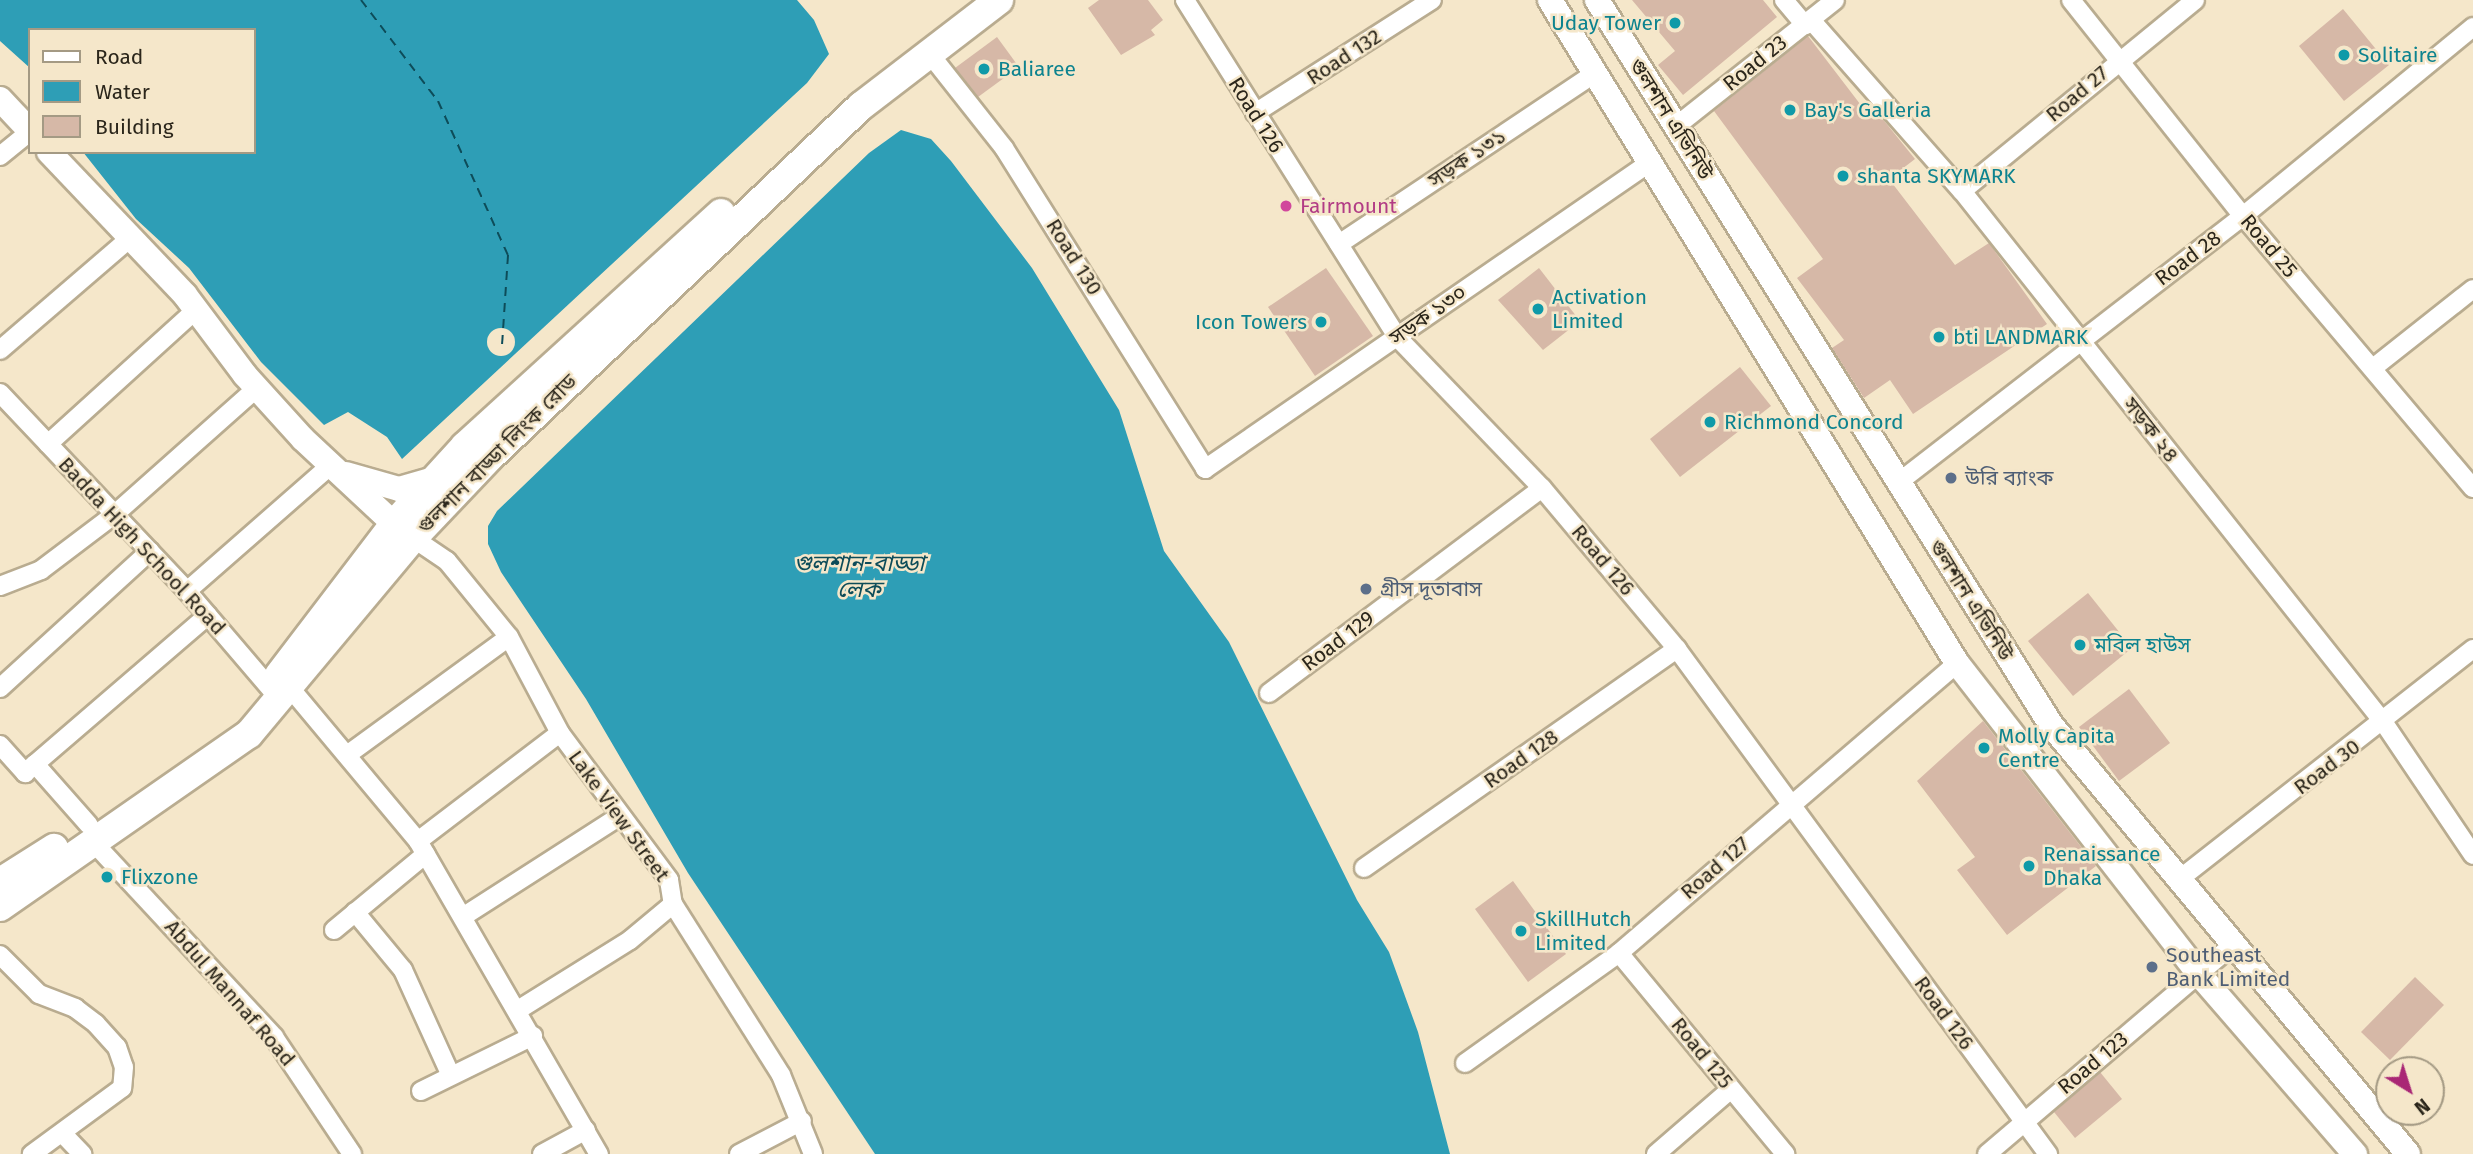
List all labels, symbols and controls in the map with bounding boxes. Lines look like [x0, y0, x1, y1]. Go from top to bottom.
place label: Uday Tower [1551, 10, 1661, 36]
marker: Uday Tower [1667, 15, 1683, 31]
street label: Road 132 [1302, 24, 1386, 90]
legend [28, 28, 256, 154]
street label: Road 23 [1718, 30, 1792, 96]
place label: Solitaire [2358, 42, 2437, 68]
text: Road [95, 44, 143, 70]
marker: Solitaire [2336, 47, 2352, 63]
street label: গুলশান এভিনিউ [1624, 54, 1718, 184]
place label: Baliaree [998, 56, 1076, 82]
marker: Baliaree [976, 61, 992, 77]
street label: Road 27 [2041, 61, 2113, 127]
street label: Road 126 [1223, 72, 1289, 158]
text: Water [95, 79, 150, 105]
place label: Bay's Galleria [1804, 97, 1932, 123]
marker: Bay's Galleria [1782, 102, 1798, 118]
text: Building [95, 114, 174, 140]
street label: সড়ক ১৩১ [1424, 123, 1510, 193]
place label: shanta SKYMARK [1857, 163, 2016, 189]
marker: shanta SKYMARK [1835, 168, 1851, 184]
place label: Fairmount [1300, 193, 1397, 219]
marker: Fairmount [1278, 198, 1294, 214]
street label: Road 25 [2235, 209, 2303, 283]
street label: Road 130 [1041, 214, 1107, 300]
street label: Road 28 [2150, 225, 2226, 291]
street label: সড়ক ১৩০ [1385, 279, 1471, 351]
place label: Activation Limited [1552, 284, 1647, 334]
marker: Activation Limited [1530, 301, 1546, 317]
place label: Icon Towers [1195, 309, 1307, 335]
marker: Icon Towers [1313, 314, 1329, 330]
place label: bti LANDMARK [1953, 324, 2088, 350]
marker: bti LANDMARK [1931, 329, 1947, 345]
street label: গুলশান বাড্ডা লিংক রোড [412, 369, 582, 539]
street label: সড়ক ২৪ [2118, 393, 2184, 467]
place label: Richmond Concord [1724, 409, 1903, 435]
marker: Richmond Concord [1702, 414, 1718, 430]
street label: Badda High School Road [53, 452, 231, 640]
place label: উরি ব্যাংক [1965, 465, 2054, 491]
marker: উরি ব্যাংক [1943, 470, 1959, 486]
street label: Road 126 [1566, 519, 1640, 601]
street label: গুলশান এভিনিউ [1924, 535, 2018, 665]
water label: গুলশান-বাড্ডা লেক [794, 549, 924, 603]
place label: গ্রীস দূতাবাস [1380, 576, 1482, 602]
marker: গ্রীস দূতাবাস [1358, 581, 1374, 597]
street label: Road 129 [1297, 606, 1379, 676]
place label: মবিল হাউস [2094, 632, 2191, 658]
marker: মবিল হাউস [2072, 637, 2088, 653]
place label: Molly Capita Centre [1998, 723, 2115, 773]
street label: Road 128 [1479, 724, 1563, 794]
street label: Road 30 [2289, 734, 2365, 800]
marker: Molly Capita Centre [1976, 740, 1992, 756]
street label: Lake View Street [563, 746, 675, 886]
street label: Road 127 [1676, 831, 1754, 905]
place label: Renaissance Dhaka [2043, 841, 2160, 891]
marker: Renaissance Dhaka [2021, 858, 2037, 874]
place label: Flixzone [121, 864, 198, 890]
marker: Flixzone [99, 869, 115, 885]
place label: SkillHutch Limited [1535, 906, 1632, 956]
street label: Abdul Mannaf Road [160, 915, 300, 1071]
marker: SkillHutch Limited [1513, 923, 1529, 939]
place label: Southeast Bank Limited [2166, 942, 2290, 992]
marker: Southeast Bank Limited [2144, 959, 2160, 975]
street label: Road 126 [1909, 971, 1979, 1055]
street label: Road 125 [1666, 1012, 1738, 1094]
street label: Road 123 [2053, 1026, 2133, 1100]
north arrow [2375, 1056, 2445, 1126]
text: N [2410, 1093, 2434, 1119]

